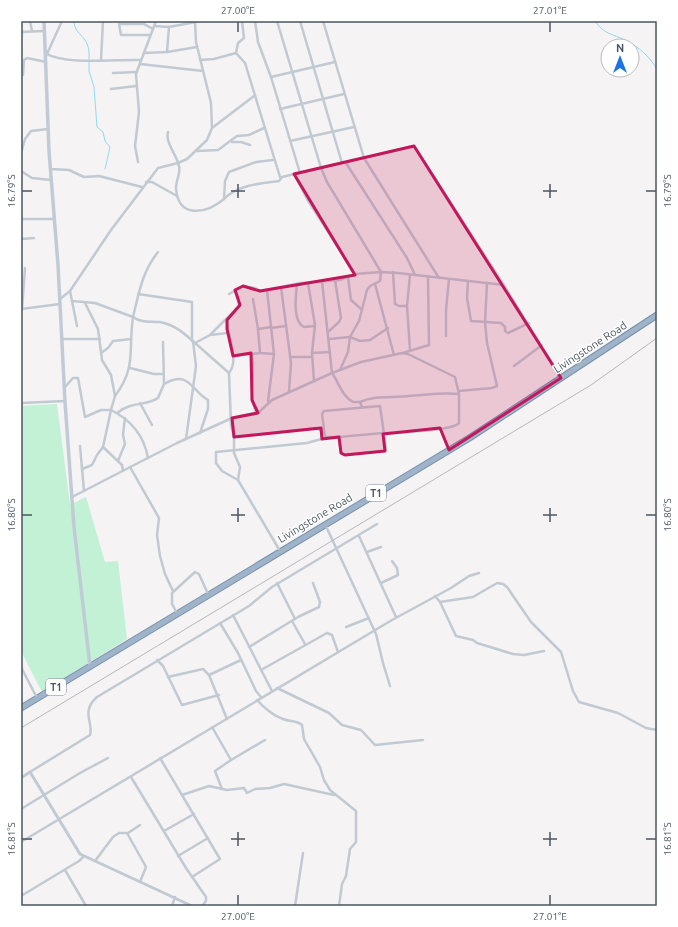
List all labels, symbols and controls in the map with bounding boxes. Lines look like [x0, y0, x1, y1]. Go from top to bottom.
text: 27.00°E [221, 5, 255, 16]
text: 27.01°E [533, 5, 567, 16]
north arrow [600, 38, 640, 78]
text: N [616, 42, 624, 54]
text: 16.79°S [6, 174, 17, 208]
text: 16.79°S [662, 174, 673, 208]
street label: Livingstone Road [551, 319, 629, 375]
road number: T1 [366, 485, 386, 501]
street label: Livingstone Road [276, 491, 354, 545]
text: 16.80°S [6, 498, 17, 532]
text: 16.80°S [662, 498, 673, 532]
road number: T1 [46, 679, 66, 695]
text: 16.81°S [6, 822, 17, 856]
text: 16.81°S [662, 822, 673, 856]
text: 27.00°E [221, 911, 255, 922]
text: 27.01°E [533, 911, 567, 922]

